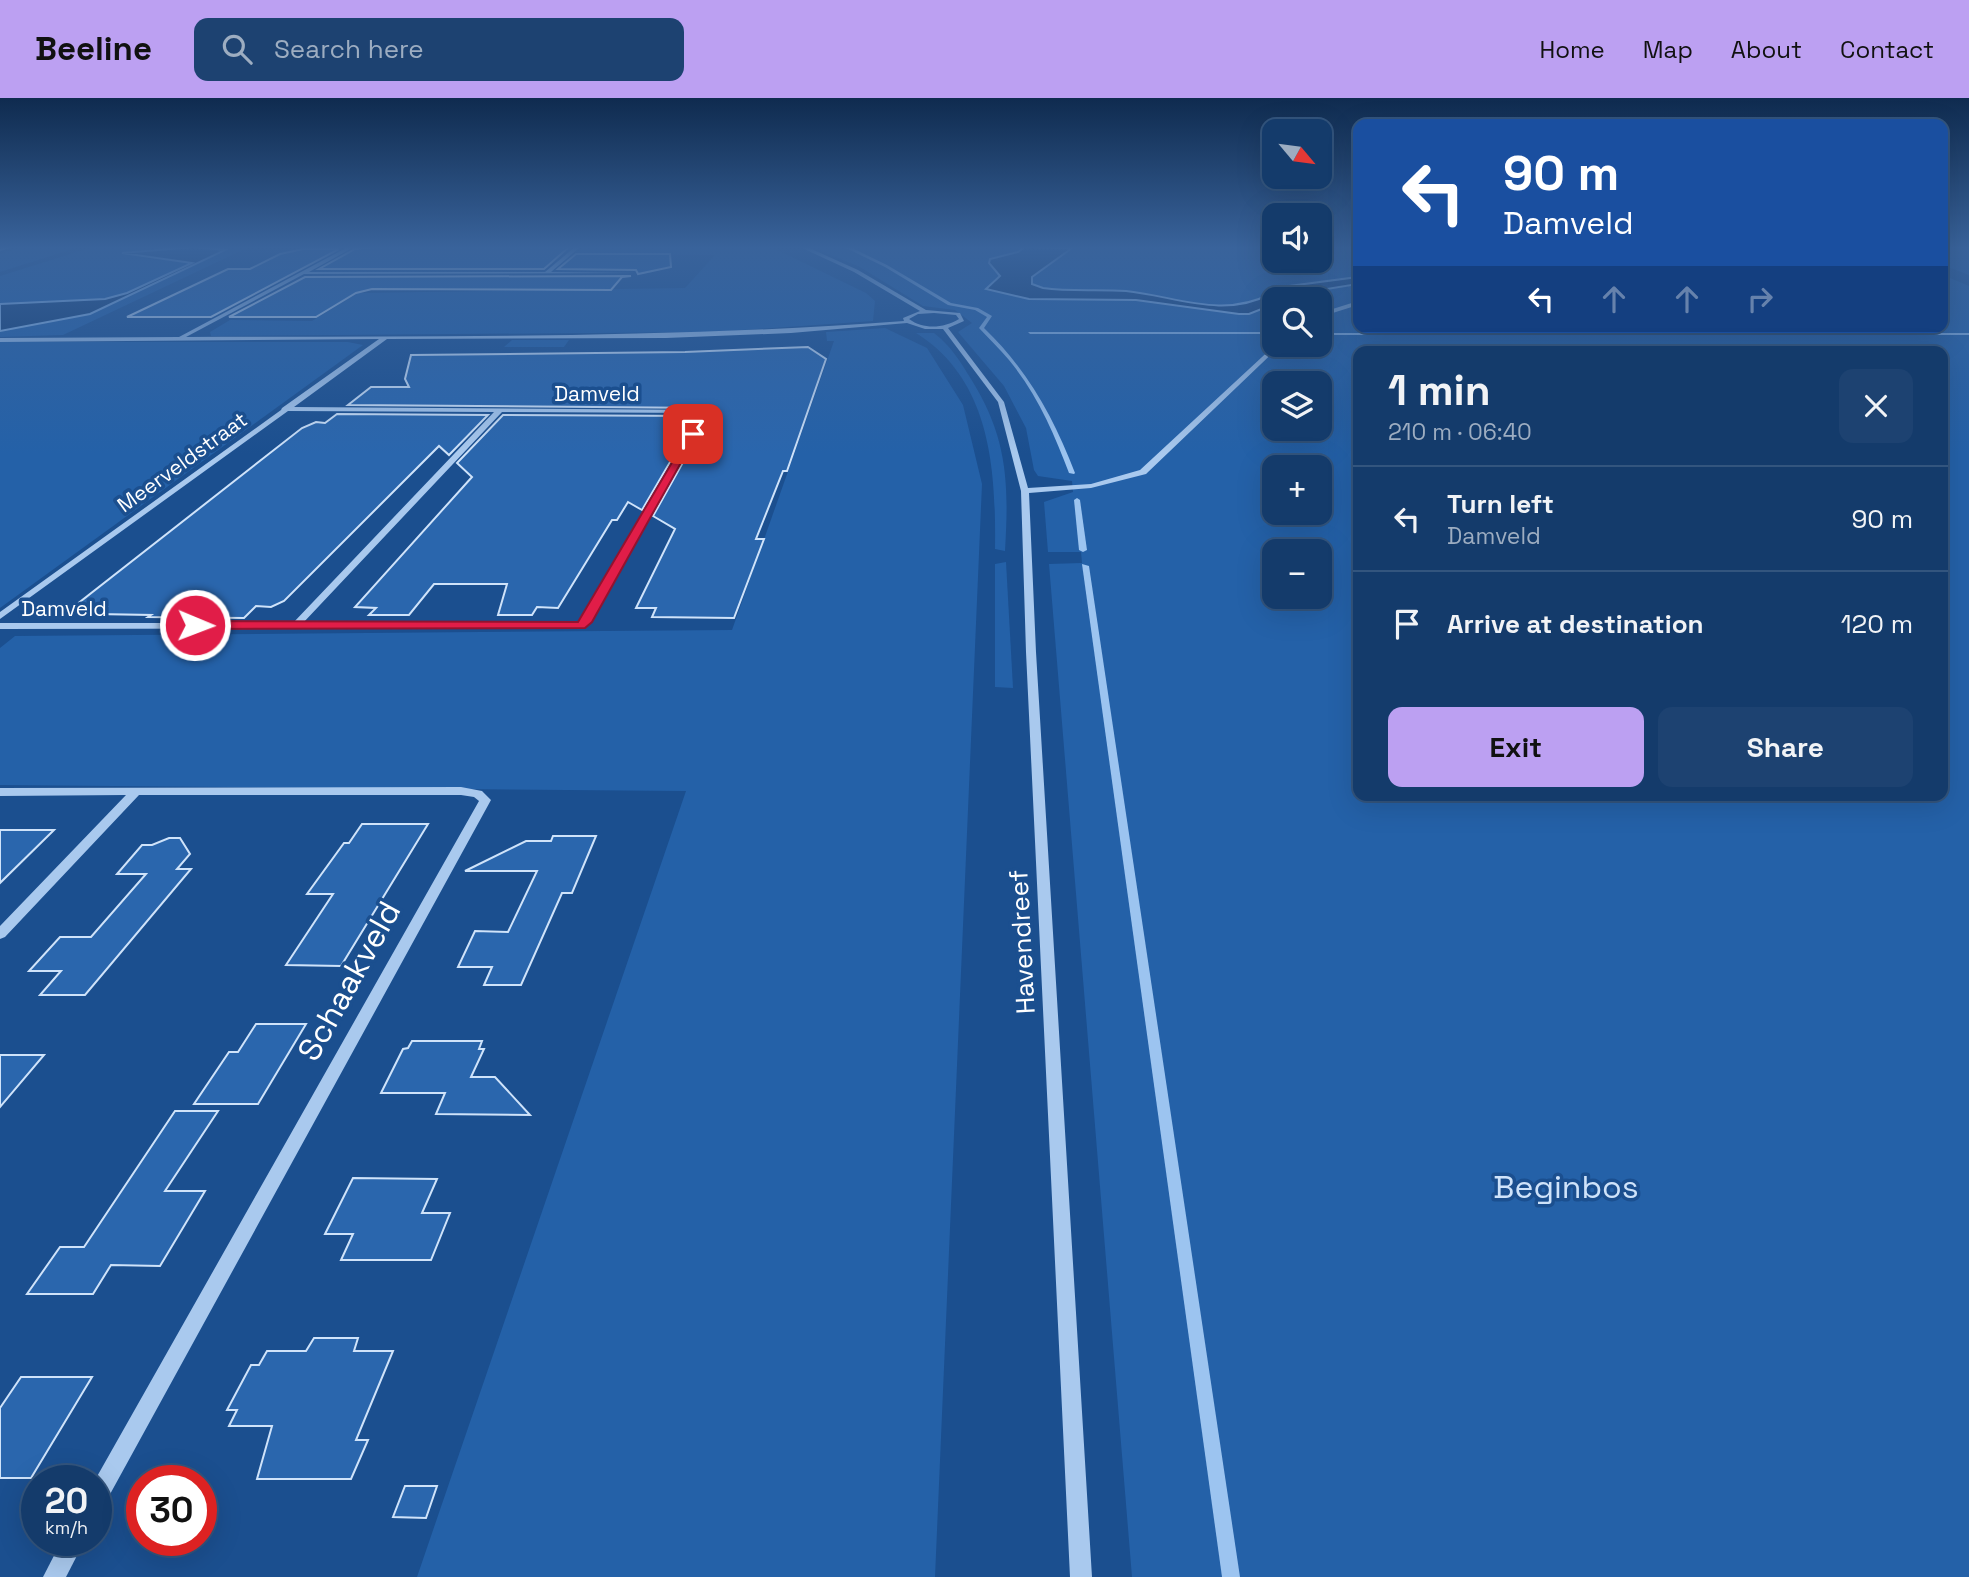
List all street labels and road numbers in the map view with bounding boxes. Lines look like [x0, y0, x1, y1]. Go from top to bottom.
street label: Damveld [554, 380, 640, 407]
street label: Meerveldstraat [112, 406, 252, 518]
street label: Damveld [21, 595, 107, 622]
street label: Havendreef [1001, 869, 1043, 1015]
street label: Schaakveld [289, 894, 409, 1068]

